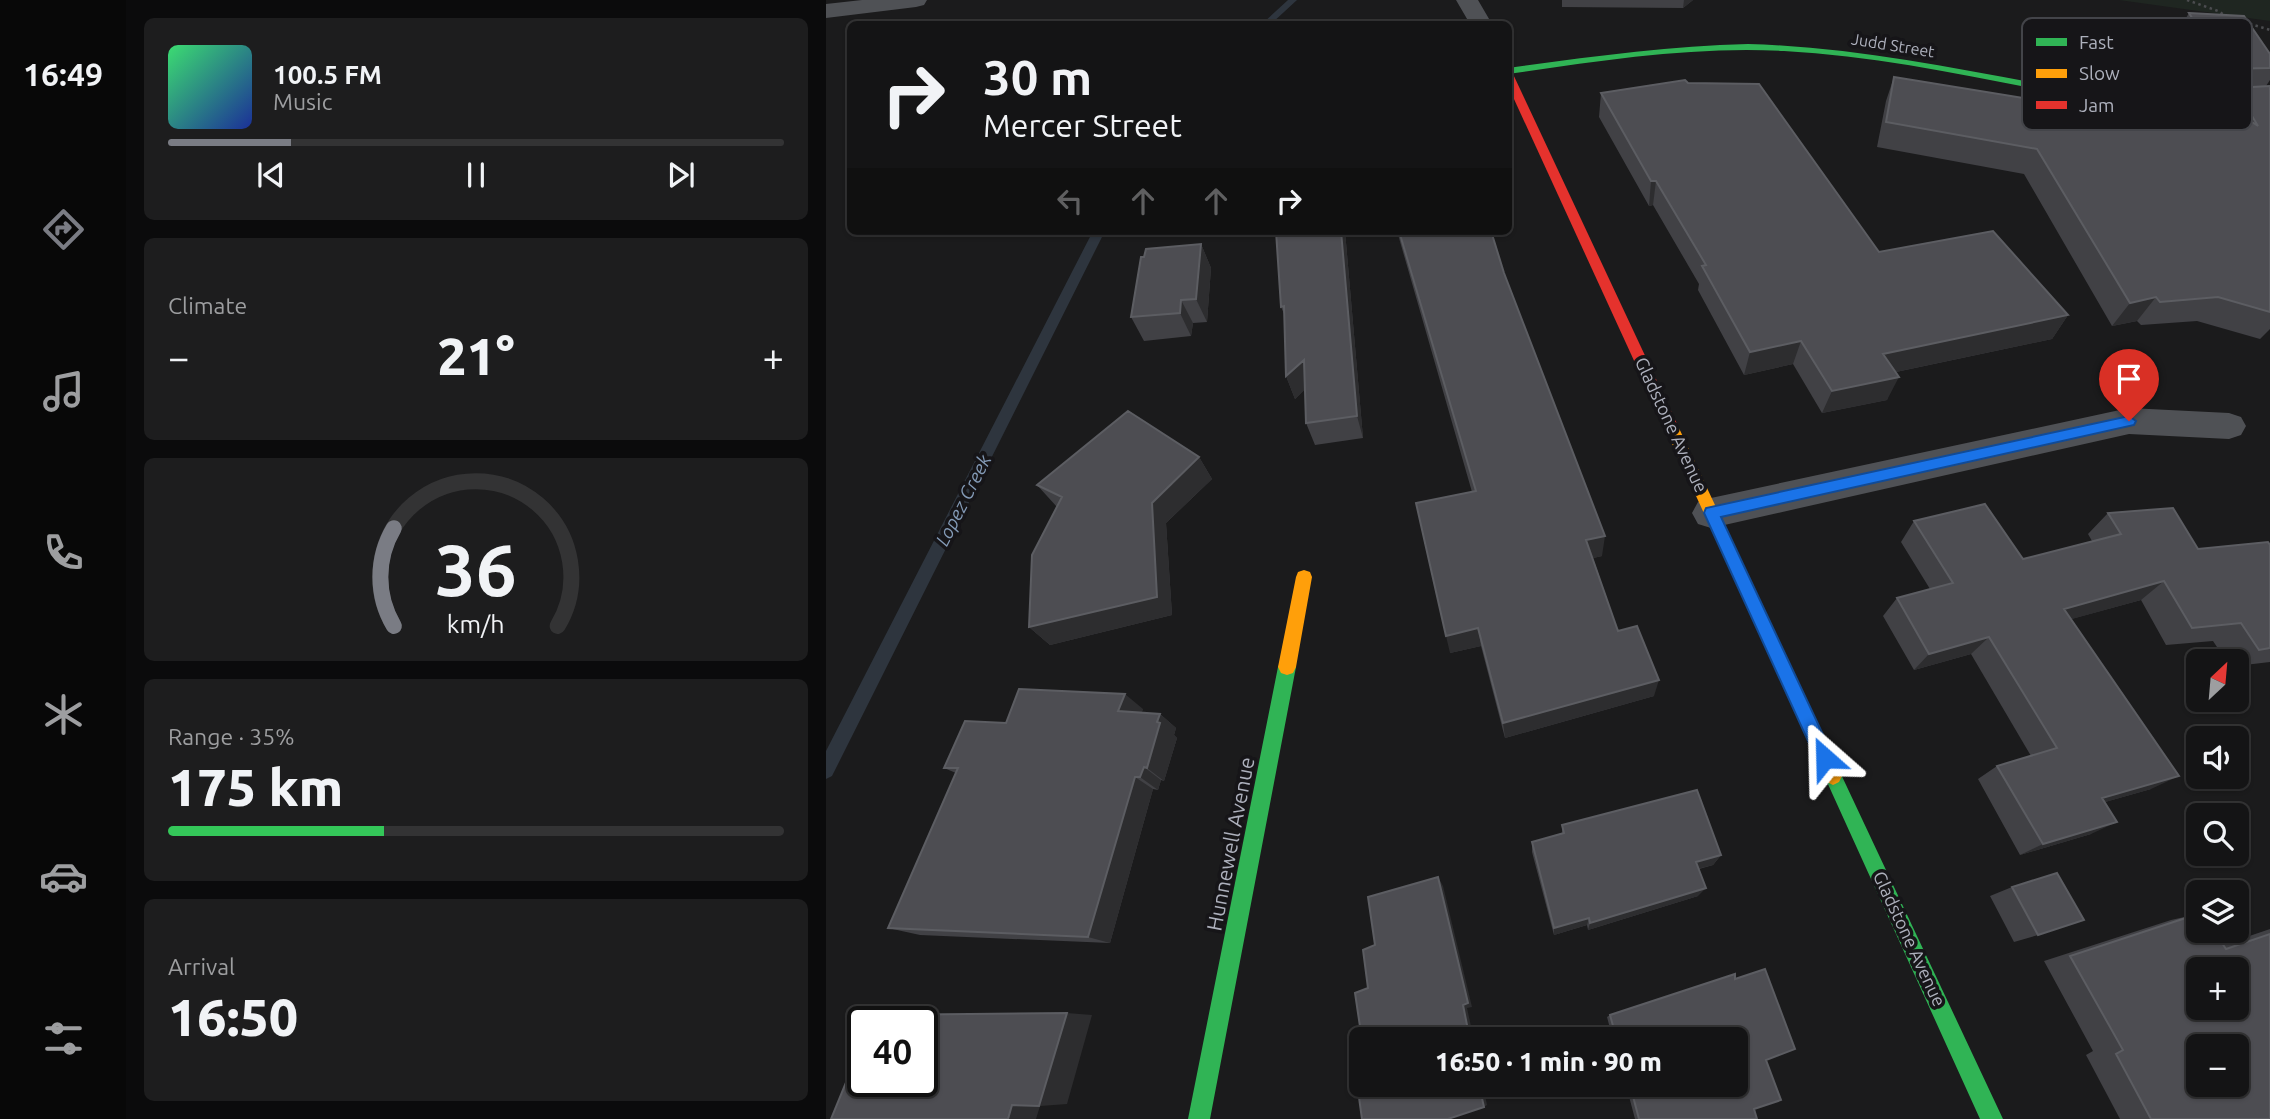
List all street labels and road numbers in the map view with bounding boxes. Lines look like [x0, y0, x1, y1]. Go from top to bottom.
street label: Judd Street [1850, 30, 1937, 61]
street label: Gladstone Avenue [1632, 354, 1712, 495]
street label: Hunnewell Avenue [1201, 755, 1259, 933]
street label: Gladstone Avenue [1870, 868, 1950, 1009]

